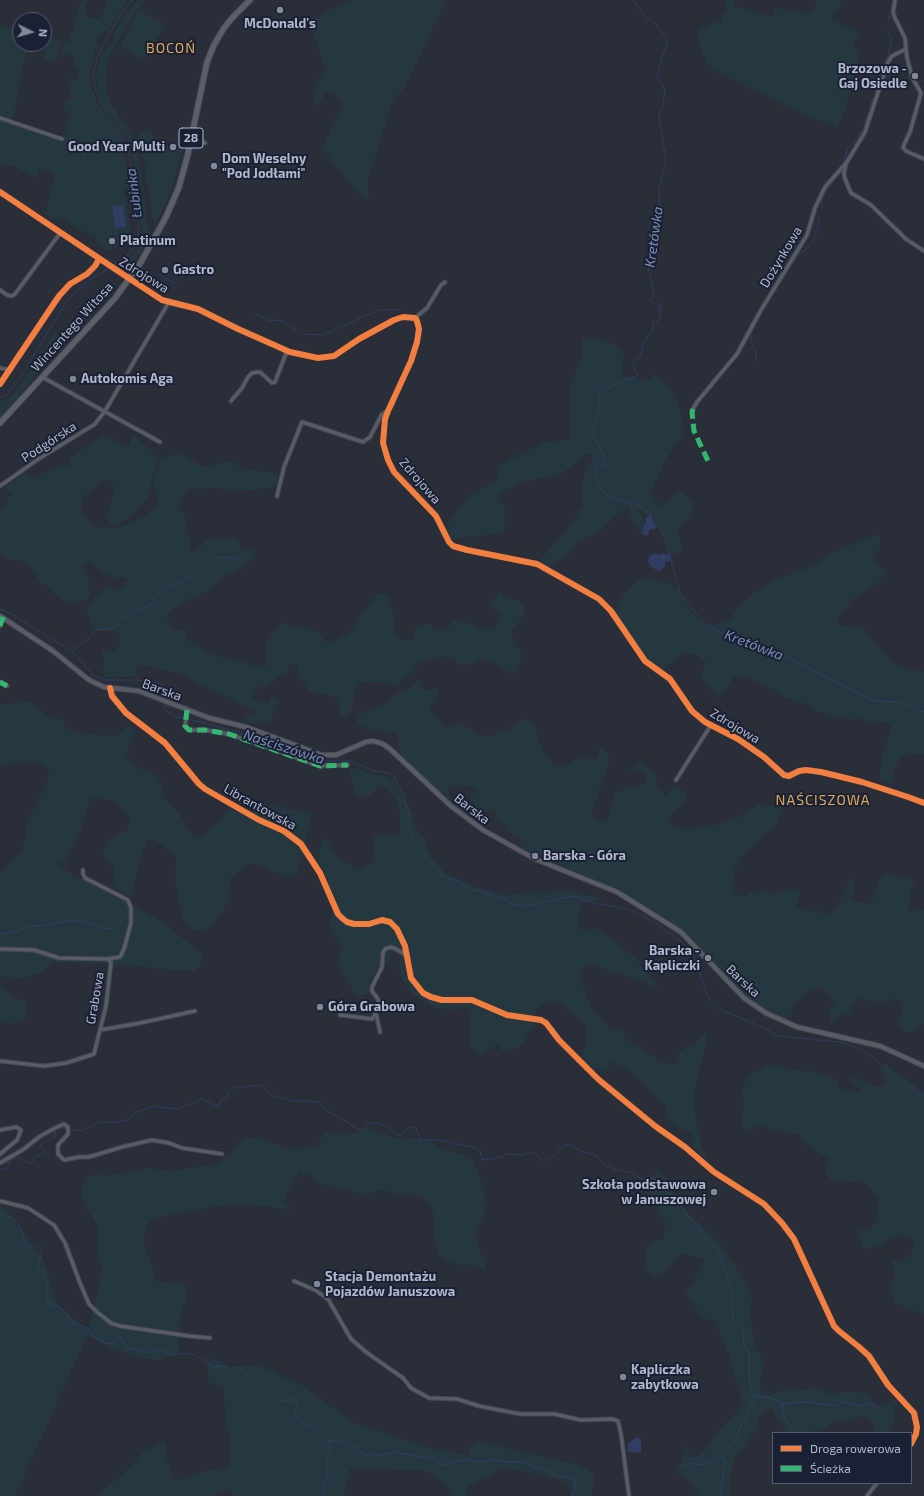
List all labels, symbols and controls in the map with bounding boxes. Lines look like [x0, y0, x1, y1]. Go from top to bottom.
marker: McDonald's [275, 5, 285, 15]
north arrow [12, 12, 52, 52]
place label: McDonald's [244, 16, 316, 32]
text: N [37, 28, 50, 38]
district label: BOCOŃ [146, 40, 196, 56]
place label: Brzozowa - Gaj Osiedle [838, 61, 907, 92]
marker: Brzozowa - Gaj Osiedle [910, 71, 920, 81]
road number: 28 [179, 128, 203, 148]
place label: Good Year Multi [68, 139, 165, 155]
marker: Good Year Multi [168, 142, 178, 152]
place label: Dom Weselny "Pod Jodłami" [222, 151, 306, 182]
marker: Dom Weselny "Pod Jodłami" [209, 161, 219, 171]
water label: Łubinka [123, 167, 145, 219]
water label: Kretówka [641, 205, 667, 269]
street label: Dożynkowa [757, 224, 805, 290]
place label: Platinum [120, 233, 176, 249]
marker: Platinum [107, 236, 117, 246]
street label: Zdrojowa [116, 254, 172, 296]
place label: Gastro [173, 262, 214, 278]
marker: Gastro [160, 265, 170, 275]
street label: Wincentego Witosa [28, 279, 116, 375]
place label: Autokomis Aga [81, 371, 173, 387]
marker: Autokomis Aga [68, 374, 78, 384]
street label: Podgórska [19, 418, 79, 466]
street label: Zdrojowa [396, 455, 444, 507]
water label: Kretówka [722, 626, 786, 664]
street label: Barska [140, 676, 184, 704]
street label: Zdrojowa [707, 705, 763, 747]
water label: Naściszówka [241, 726, 327, 768]
street label: Librantowska [221, 781, 299, 833]
street label: Barska [451, 790, 493, 828]
district label: NAŚCISZOWA [776, 792, 870, 808]
place label: Barska - Góra [543, 848, 626, 864]
marker: Barska - Góra [530, 851, 540, 861]
place label: Barska - Kapliczki [644, 943, 700, 974]
marker: Barska - Kapliczki [703, 953, 713, 963]
street label: Barska [723, 961, 763, 1001]
street label: Grabowa [83, 971, 107, 1025]
place label: Góra Grabowa [328, 999, 415, 1015]
marker: Góra Grabowa [315, 1002, 325, 1012]
place label: Szkoła podstawowa w Januszowej [582, 1177, 706, 1208]
marker: Szkoła podstawowa w Januszowej [709, 1187, 719, 1197]
place label: Stacja Demontażu Pojazdów Januszowa [325, 1269, 455, 1300]
marker: Stacja Demontażu Pojazdów Januszowa [312, 1279, 322, 1289]
place label: Kapliczka zabytkowa [631, 1362, 699, 1393]
marker: Kapliczka zabytkowa [618, 1372, 628, 1382]
legend [772, 1432, 912, 1484]
text: Droga rowerowa [810, 1441, 901, 1455]
text: Ścieżka [810, 1461, 851, 1475]

